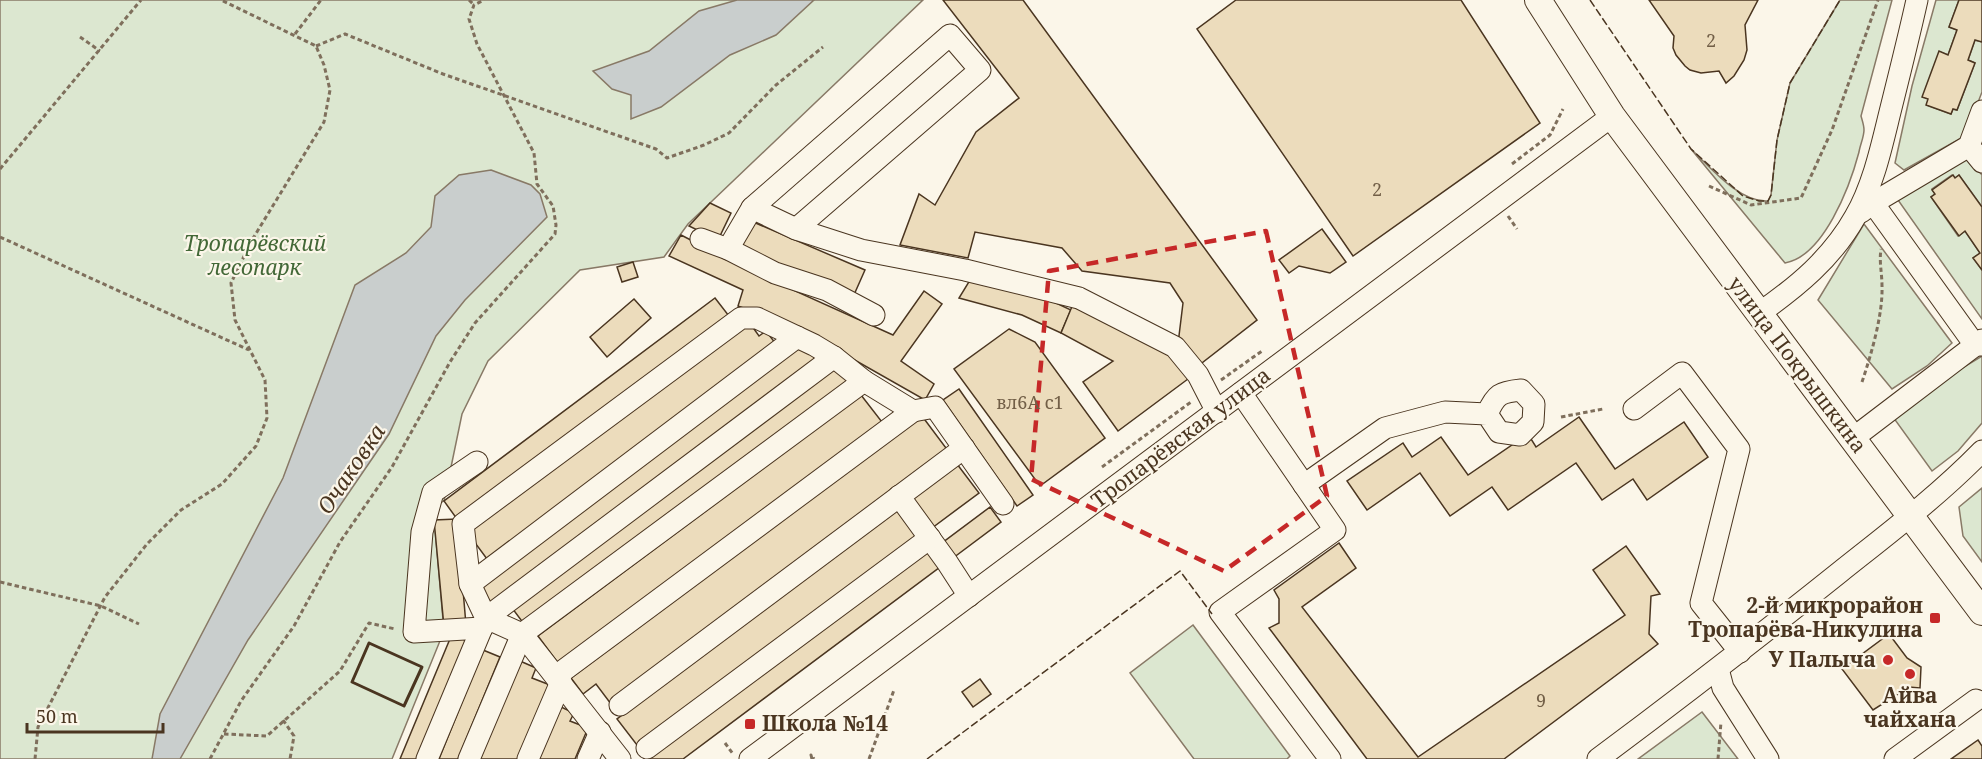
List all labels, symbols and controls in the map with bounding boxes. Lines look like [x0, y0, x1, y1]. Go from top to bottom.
house number: 2 [1706, 28, 1716, 52]
house number: 2 [1372, 177, 1382, 201]
park label: Тропарёвский лесопарк [184, 229, 327, 281]
street label: улица Покрышкина [1722, 270, 1874, 458]
street label: Тропарёвская улица [1085, 361, 1276, 514]
house number: вл6А с1 [996, 390, 1064, 414]
water label: Очаковка [309, 417, 392, 519]
place label: 2-й микрорайон Тропарёва-Никулина [1688, 591, 1923, 643]
marker: 2-й микрорайон Тропарёва-Никулина [1928, 611, 1942, 625]
place label: У Палыча [1769, 645, 1876, 673]
marker: У Палыча [1881, 653, 1895, 667]
marker: Айва чайхана [1903, 667, 1917, 681]
place label: Айва чайхана [1863, 681, 1957, 733]
house number: 9 [1536, 688, 1546, 712]
scale bar [27, 696, 164, 734]
text: 50 m [36, 704, 78, 728]
place label: Школа №14 [762, 709, 888, 737]
marker: Школа №14 [743, 717, 757, 731]

